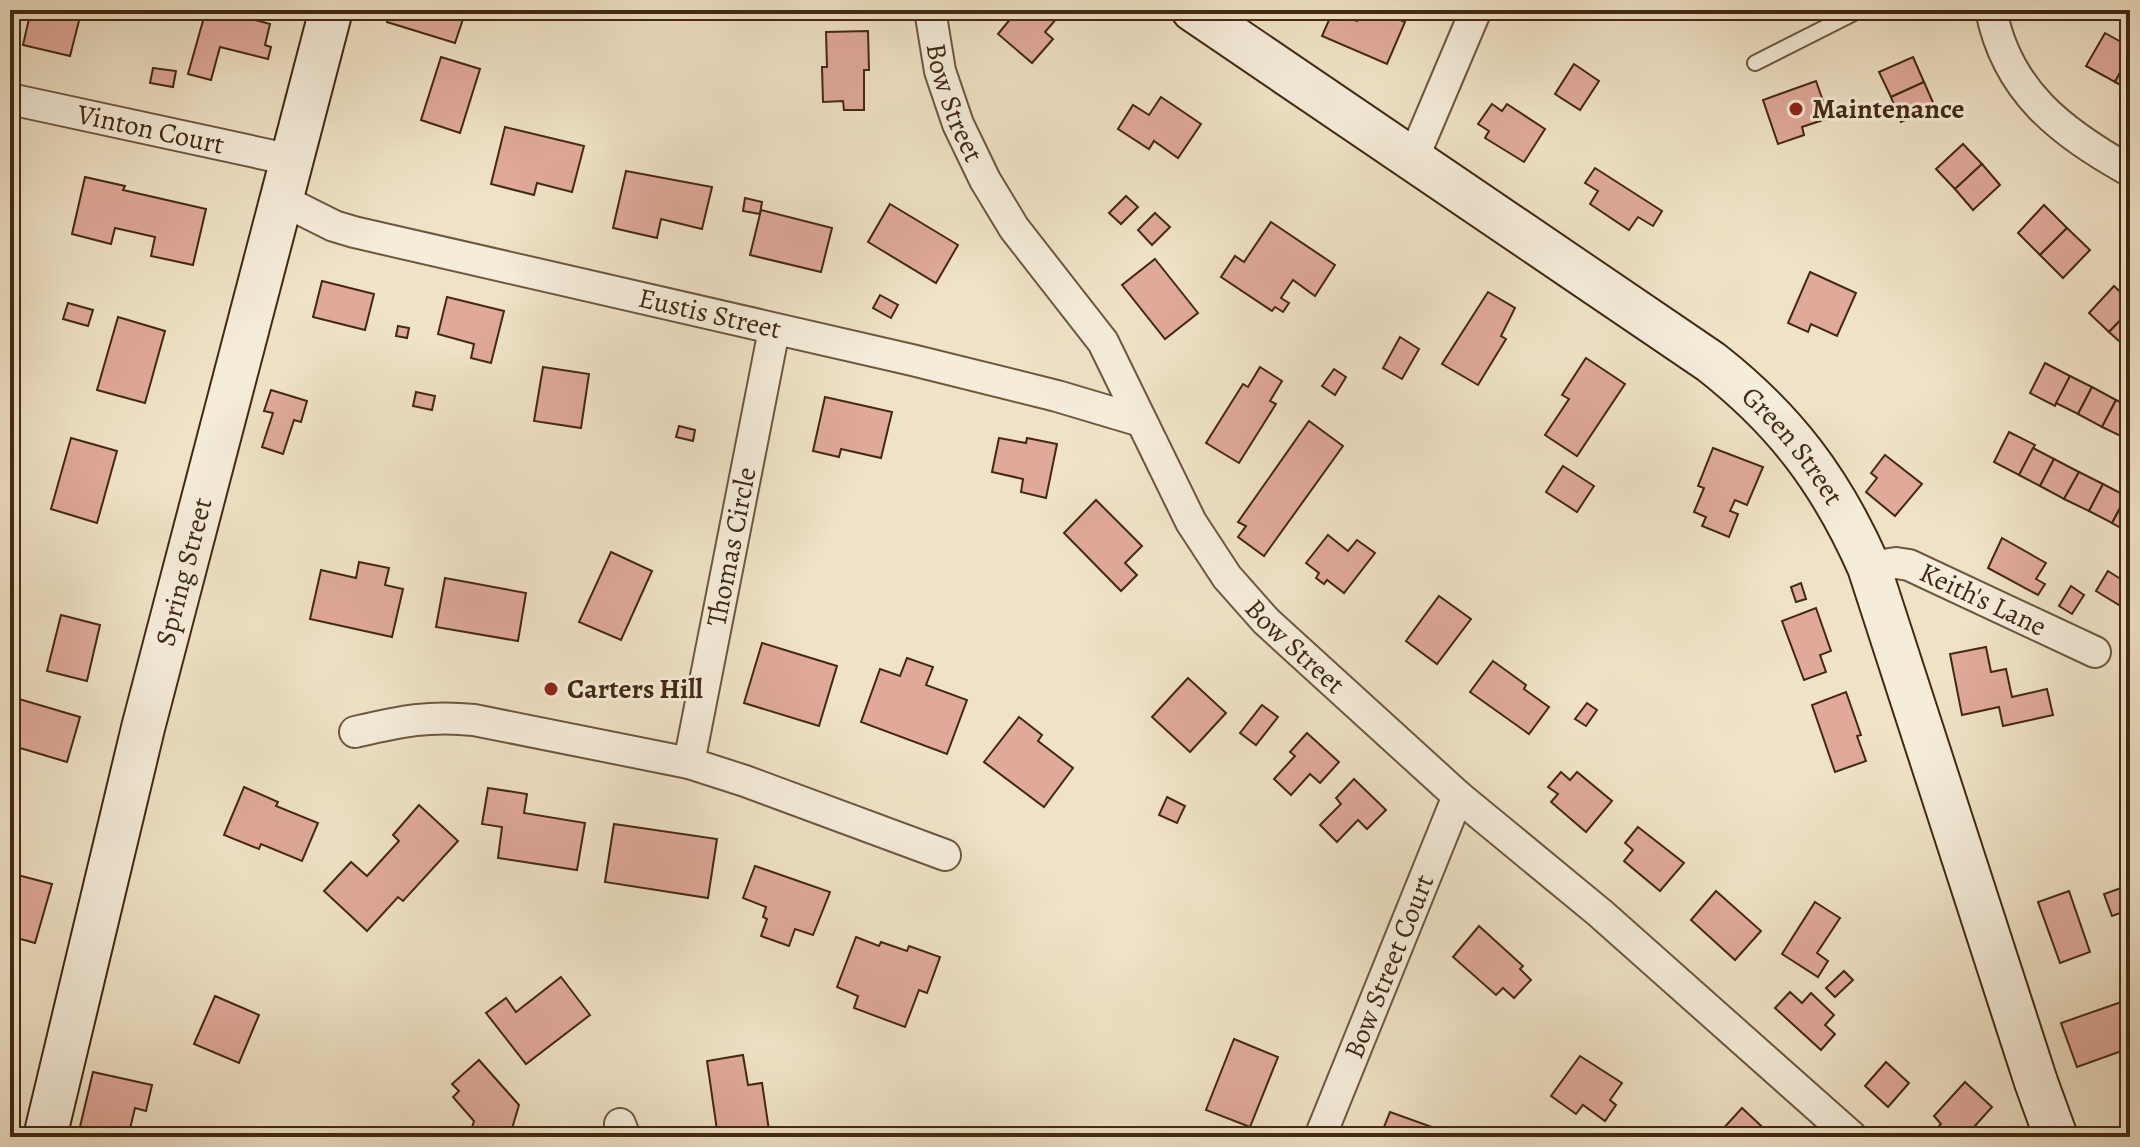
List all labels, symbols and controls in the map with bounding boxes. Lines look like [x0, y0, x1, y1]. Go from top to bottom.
street label: Bow Street [917, 40, 993, 169]
place label: Maintenance [1812, 90, 1965, 128]
street label: Vinton Court [73, 95, 228, 164]
marker: Maintenance [1787, 100, 1805, 118]
street label: Eustis Street [635, 279, 785, 348]
street label: Green Street [1733, 378, 1852, 512]
street label: Thomas Circle [697, 464, 766, 630]
street label: Spring Street [146, 493, 222, 650]
street label: Keith's Lane [1913, 554, 2053, 646]
street label: Bow Street [1236, 591, 1353, 703]
place label: Carters Hill [567, 670, 704, 708]
marker: Carters Hill [542, 680, 560, 698]
street label: Bow Street Court [1335, 869, 1443, 1064]

